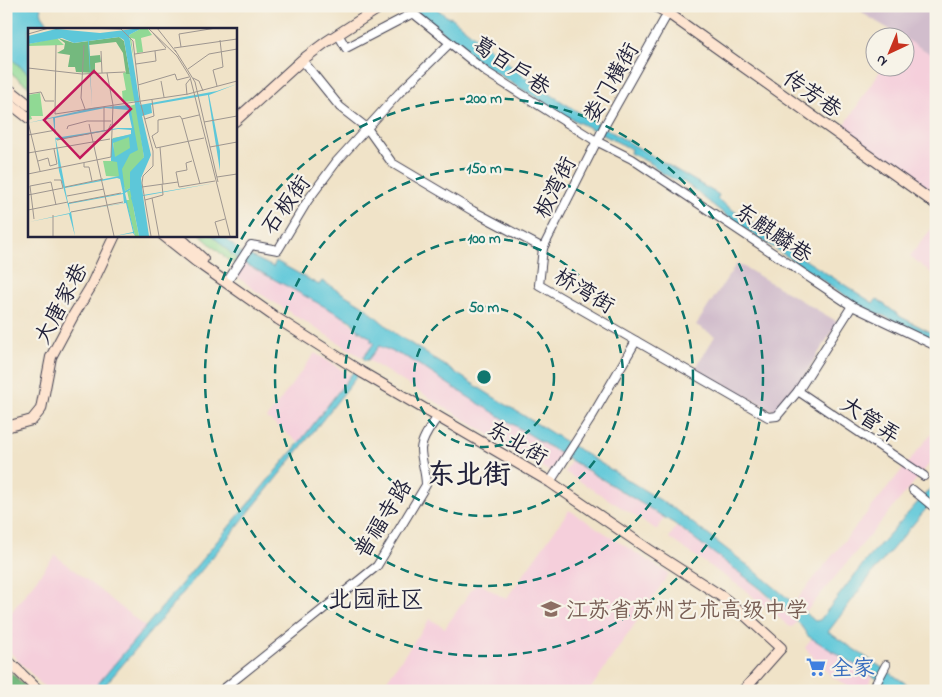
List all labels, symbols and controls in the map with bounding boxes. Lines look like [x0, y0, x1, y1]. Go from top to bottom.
inset map [28, 28, 236, 236]
north arrow [864, 28, 914, 78]
street label: 葛百户巷 [465, 30, 556, 105]
street label: 娄门横街 [577, 37, 648, 130]
text: N [871, 49, 893, 71]
street label: 传芳巷 [775, 63, 847, 127]
text: 200 m [465, 88, 502, 110]
street label: 板湾街 [527, 152, 586, 225]
text: 150 m [466, 158, 502, 180]
street label: 石板街 [255, 170, 320, 242]
street label: 东麒麟巷 [727, 197, 818, 272]
text: 100 m [467, 228, 501, 250]
street label: 大唐家巷 [28, 258, 97, 351]
street label: 桥湾街 [547, 262, 620, 323]
text: 50 m [469, 297, 500, 319]
centre of rings [475, 368, 493, 386]
street label: 大管弄 [833, 390, 906, 453]
street label: 东北街 [480, 414, 553, 475]
district label: 东北街 [427, 456, 511, 497]
street label: 普福寺路 [348, 474, 421, 565]
district label: 北园社区 [328, 584, 424, 619]
place label: 江苏省苏州艺术高级中学 [566, 596, 808, 628]
school or university icon: 江苏省苏州艺术高级中学 [540, 598, 562, 620]
place label: 全家 [831, 654, 875, 686]
supermarket icon: 全家 [805, 656, 827, 678]

